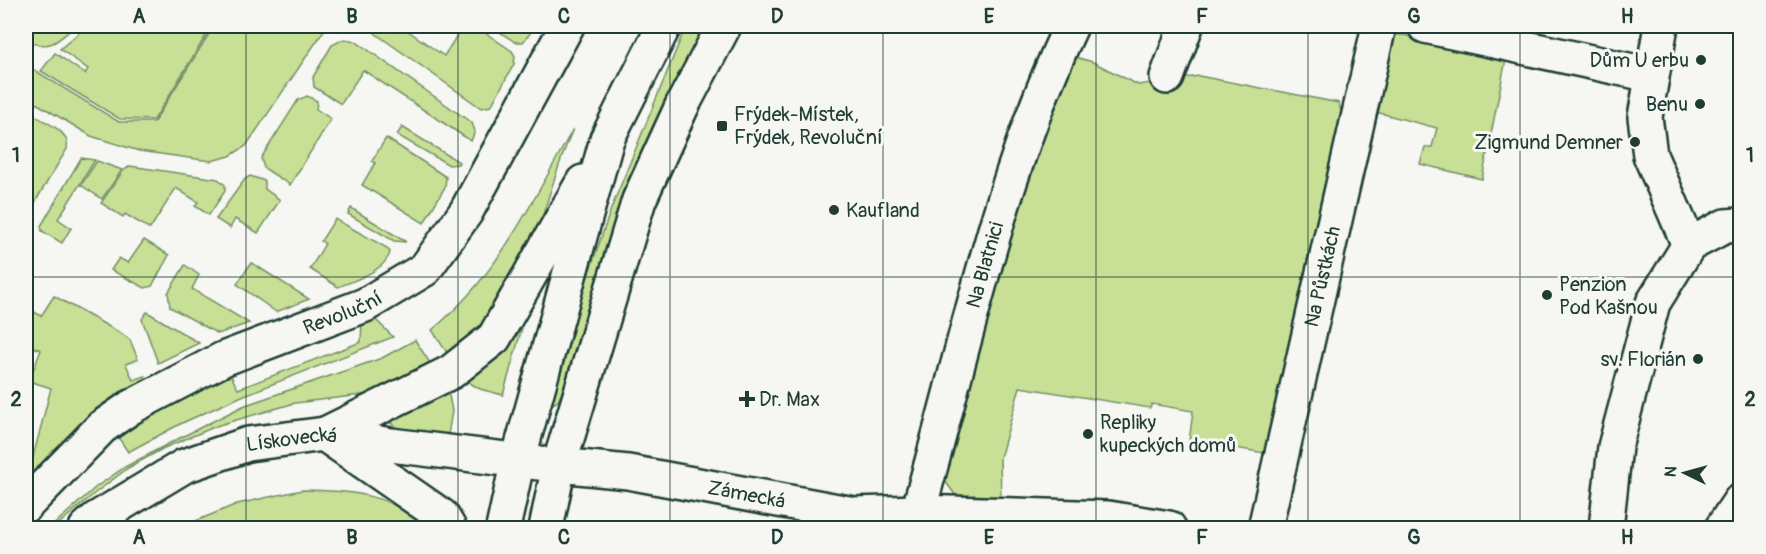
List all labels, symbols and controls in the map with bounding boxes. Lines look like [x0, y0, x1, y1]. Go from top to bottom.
text: A [133, 4, 146, 29]
text: B [346, 4, 358, 29]
text: C [558, 4, 570, 29]
text: D [771, 4, 784, 29]
text: E [984, 4, 995, 29]
text: F [1196, 4, 1208, 29]
text: G [1407, 4, 1421, 29]
text: H [1621, 4, 1634, 29]
place label: Dům U erbu [1590, 48, 1689, 73]
marker: Dům U erbu [1694, 53, 1708, 67]
place label: Benu [1646, 92, 1688, 117]
marker: Benu [1693, 97, 1707, 111]
place label: Frýdek-Místek, Frýdek, Revoluční [734, 102, 883, 150]
marker: Frýdek-Místek, Frýdek, Revoluční [715, 119, 729, 133]
place label: Zigmund Demner [1474, 130, 1623, 155]
marker: Zigmund Demner [1628, 135, 1642, 149]
text: 1 [12, 143, 20, 168]
text: 1 [1746, 143, 1754, 168]
place label: Kaufland [846, 198, 920, 223]
marker: Kaufland [827, 203, 841, 217]
street label: Na Blatnici [961, 219, 1009, 311]
street label: Na Půstkách [1299, 223, 1346, 329]
place label: Penzion Pod Kašnou [1559, 272, 1658, 320]
street label: Revoluční [299, 285, 387, 340]
marker: Penzion Pod Kašnou [1540, 288, 1554, 302]
place label: sv. Florián [1600, 347, 1686, 372]
marker: sv. Florián [1691, 352, 1705, 366]
text: 2 [10, 387, 22, 412]
place label: Dr. Max [759, 387, 820, 412]
text: 2 [1744, 387, 1756, 412]
marker: Dr. Max [740, 392, 754, 406]
place label: Repliky kupeckých domů [1100, 410, 1236, 458]
street label: Lískovecká [245, 421, 339, 457]
marker: Repliky kupeckých domů [1081, 427, 1095, 441]
north arrow [1655, 443, 1715, 503]
text: N [1661, 465, 1682, 478]
street label: Zámecká [706, 475, 787, 514]
text: A [133, 525, 146, 550]
text: B [346, 525, 358, 550]
text: C [558, 525, 570, 550]
text: D [771, 525, 784, 550]
text: E [984, 525, 995, 550]
text: F [1196, 525, 1208, 550]
text: G [1407, 525, 1421, 550]
text: H [1621, 525, 1634, 550]

